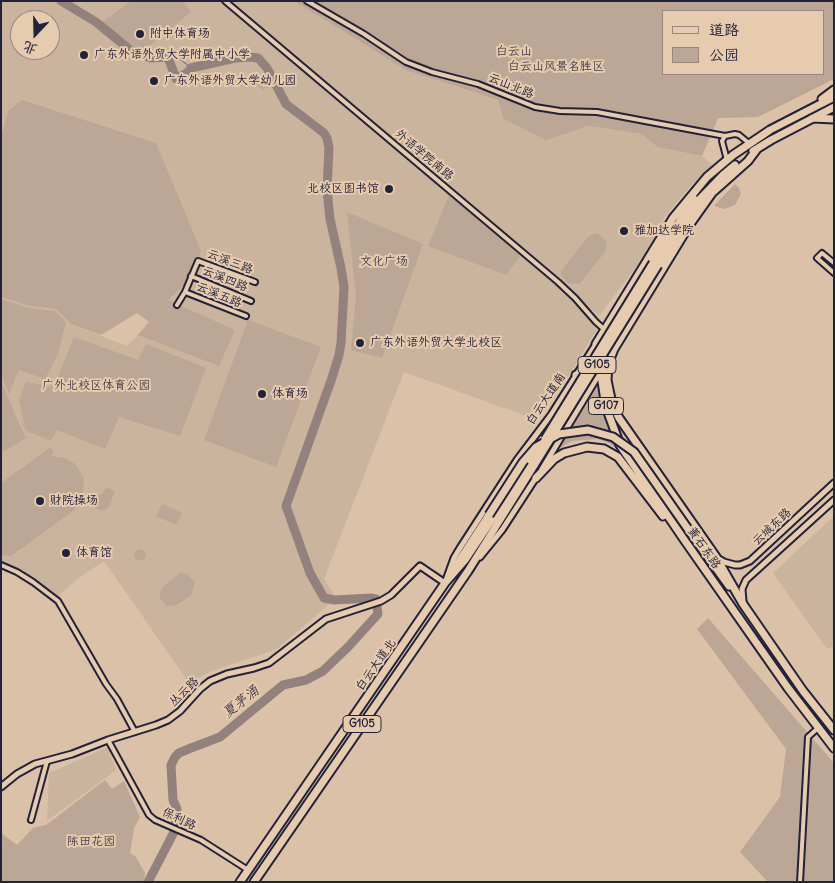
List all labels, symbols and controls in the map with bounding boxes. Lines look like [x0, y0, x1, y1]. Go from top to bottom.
north arrow [10, 10, 60, 60]
legend [662, 10, 825, 75]
text: 道路 [709, 20, 739, 39]
place label: 附中体育场 [150, 27, 210, 41]
marker: 附中体育场 [134, 28, 146, 40]
text: 北 [20, 37, 40, 59]
park label: 白云山 [496, 45, 532, 59]
text: 公园 [709, 45, 739, 64]
place label: 广东外语外贸大学附属中小学 [94, 48, 250, 62]
marker: 广东外语外贸大学附属中小学 [78, 49, 90, 61]
park label: 白云山风景名胜区 [508, 60, 604, 74]
street label: 云山北路 [486, 70, 536, 102]
place label: 广东外语外贸大学幼儿园 [164, 74, 296, 88]
marker: 广东外语外贸大学幼儿园 [148, 75, 160, 87]
street label: 外语学院南路 [392, 126, 456, 184]
place label: 北校区图书馆 [307, 182, 379, 196]
marker: 北校区图书馆 [383, 183, 395, 195]
place label: 雅加达学院 [634, 224, 694, 238]
marker: 雅加达学院 [618, 225, 630, 237]
street label: 云溪三路 [205, 247, 255, 277]
park label: 文化广场 [360, 255, 408, 269]
street label: 云溪四路 [200, 263, 250, 295]
street label: 云溪五路 [194, 279, 244, 311]
place label: 广东外语外贸大学北校区 [370, 336, 502, 350]
marker: 广东外语外贸大学北校区 [354, 337, 366, 349]
road number: G105 [578, 356, 616, 374]
street label: 白云大道南 [523, 370, 569, 428]
park label: 广外北校区体育公园 [42, 379, 150, 393]
place label: 体育场 [272, 387, 308, 401]
marker: 体育场 [256, 388, 268, 400]
road number: G107 [588, 398, 624, 414]
place label: 财院操场 [50, 494, 98, 508]
marker: 财院操场 [34, 495, 46, 507]
street label: 云城东路 [750, 505, 794, 549]
street label: 黄石东路 [684, 524, 724, 572]
place label: 体育馆 [76, 546, 112, 560]
marker: 体育馆 [60, 547, 72, 559]
street label: 白云大道北 [353, 636, 399, 694]
street label: 丛云路 [166, 674, 202, 710]
water label: 夏茅涌 [219, 682, 263, 722]
road number: G105 [343, 716, 381, 732]
street label: 保利路 [160, 805, 198, 833]
park label: 陈田花园 [67, 835, 115, 849]

